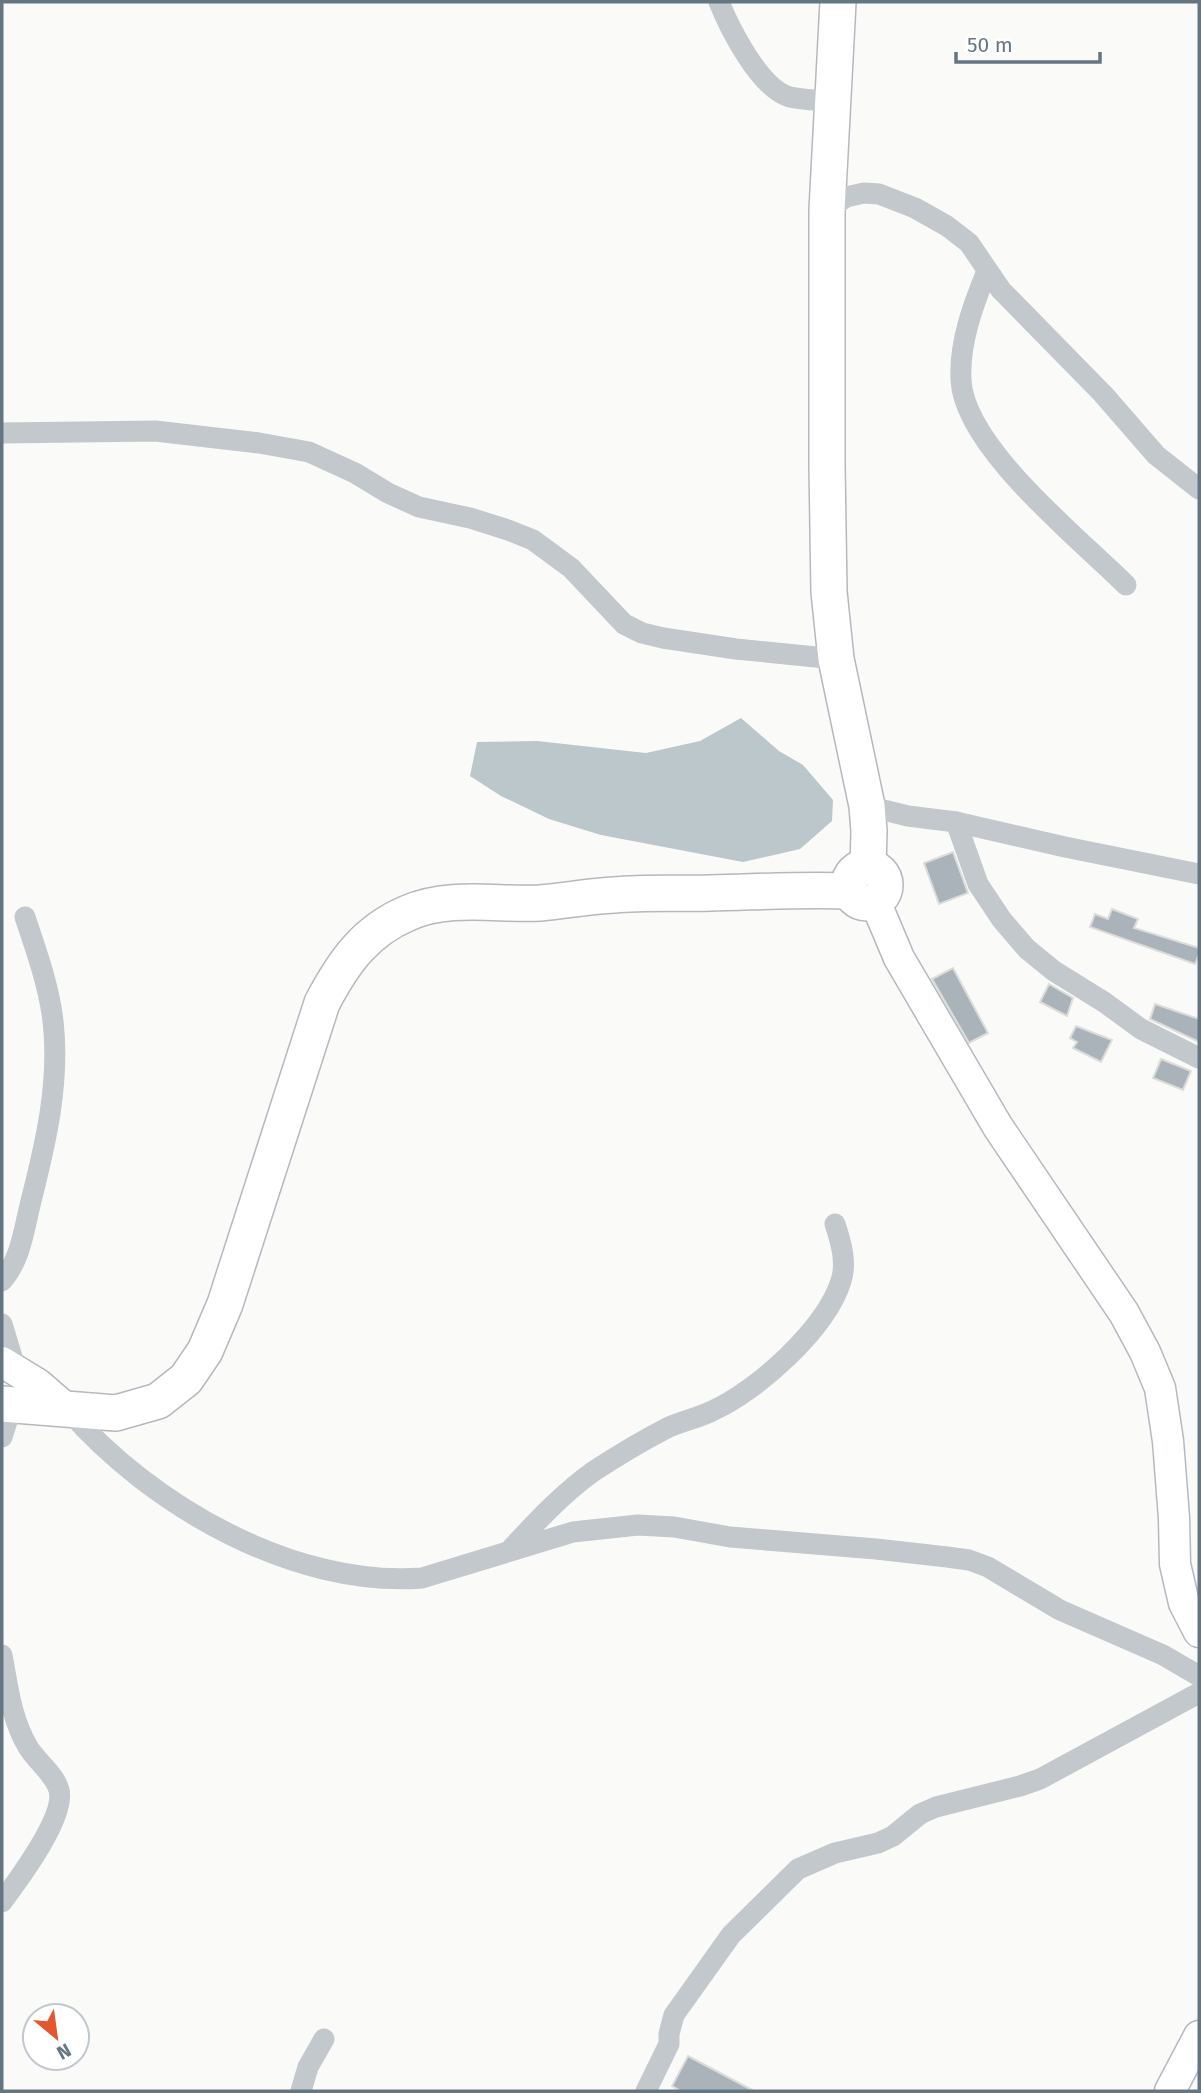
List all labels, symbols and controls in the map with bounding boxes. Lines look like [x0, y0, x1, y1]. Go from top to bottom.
scale bar [956, 21, 1100, 65]
text: 50 m [967, 32, 1013, 58]
north arrow [21, 2002, 91, 2072]
text: N [53, 2038, 75, 2065]

